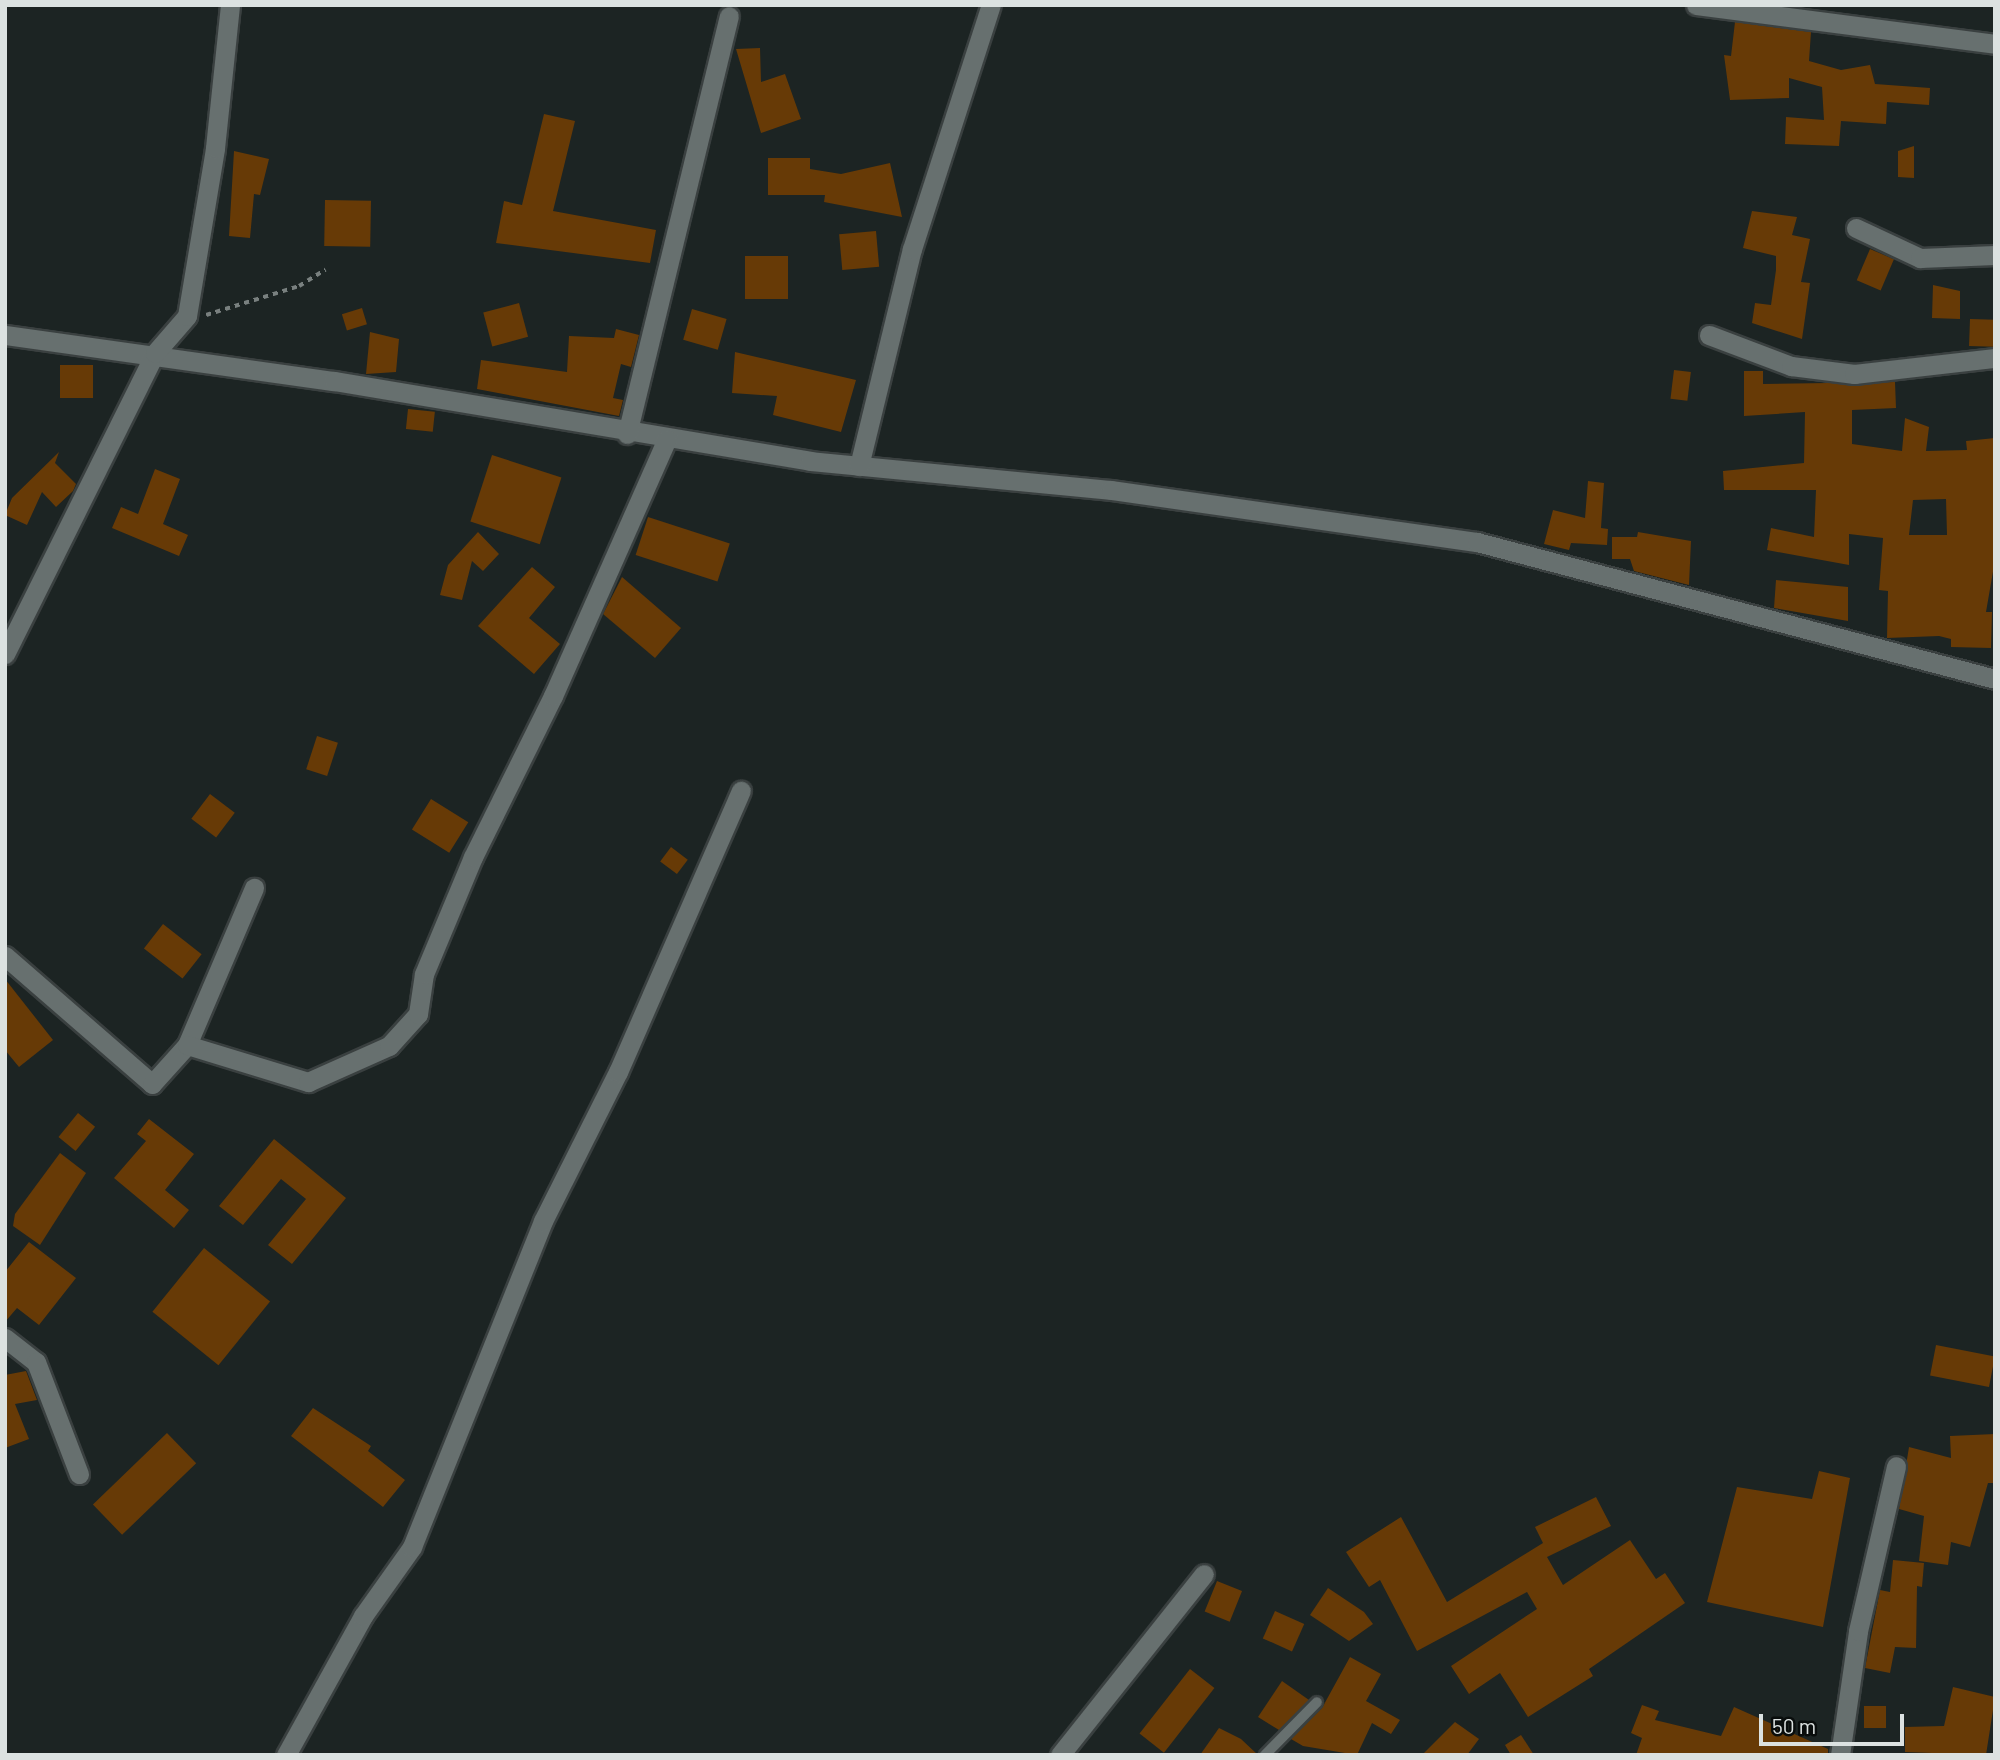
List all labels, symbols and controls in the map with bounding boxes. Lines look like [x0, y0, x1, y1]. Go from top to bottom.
scale bar [1762, 1700, 1907, 1744]
text: 50 m [1772, 1713, 1816, 1738]

